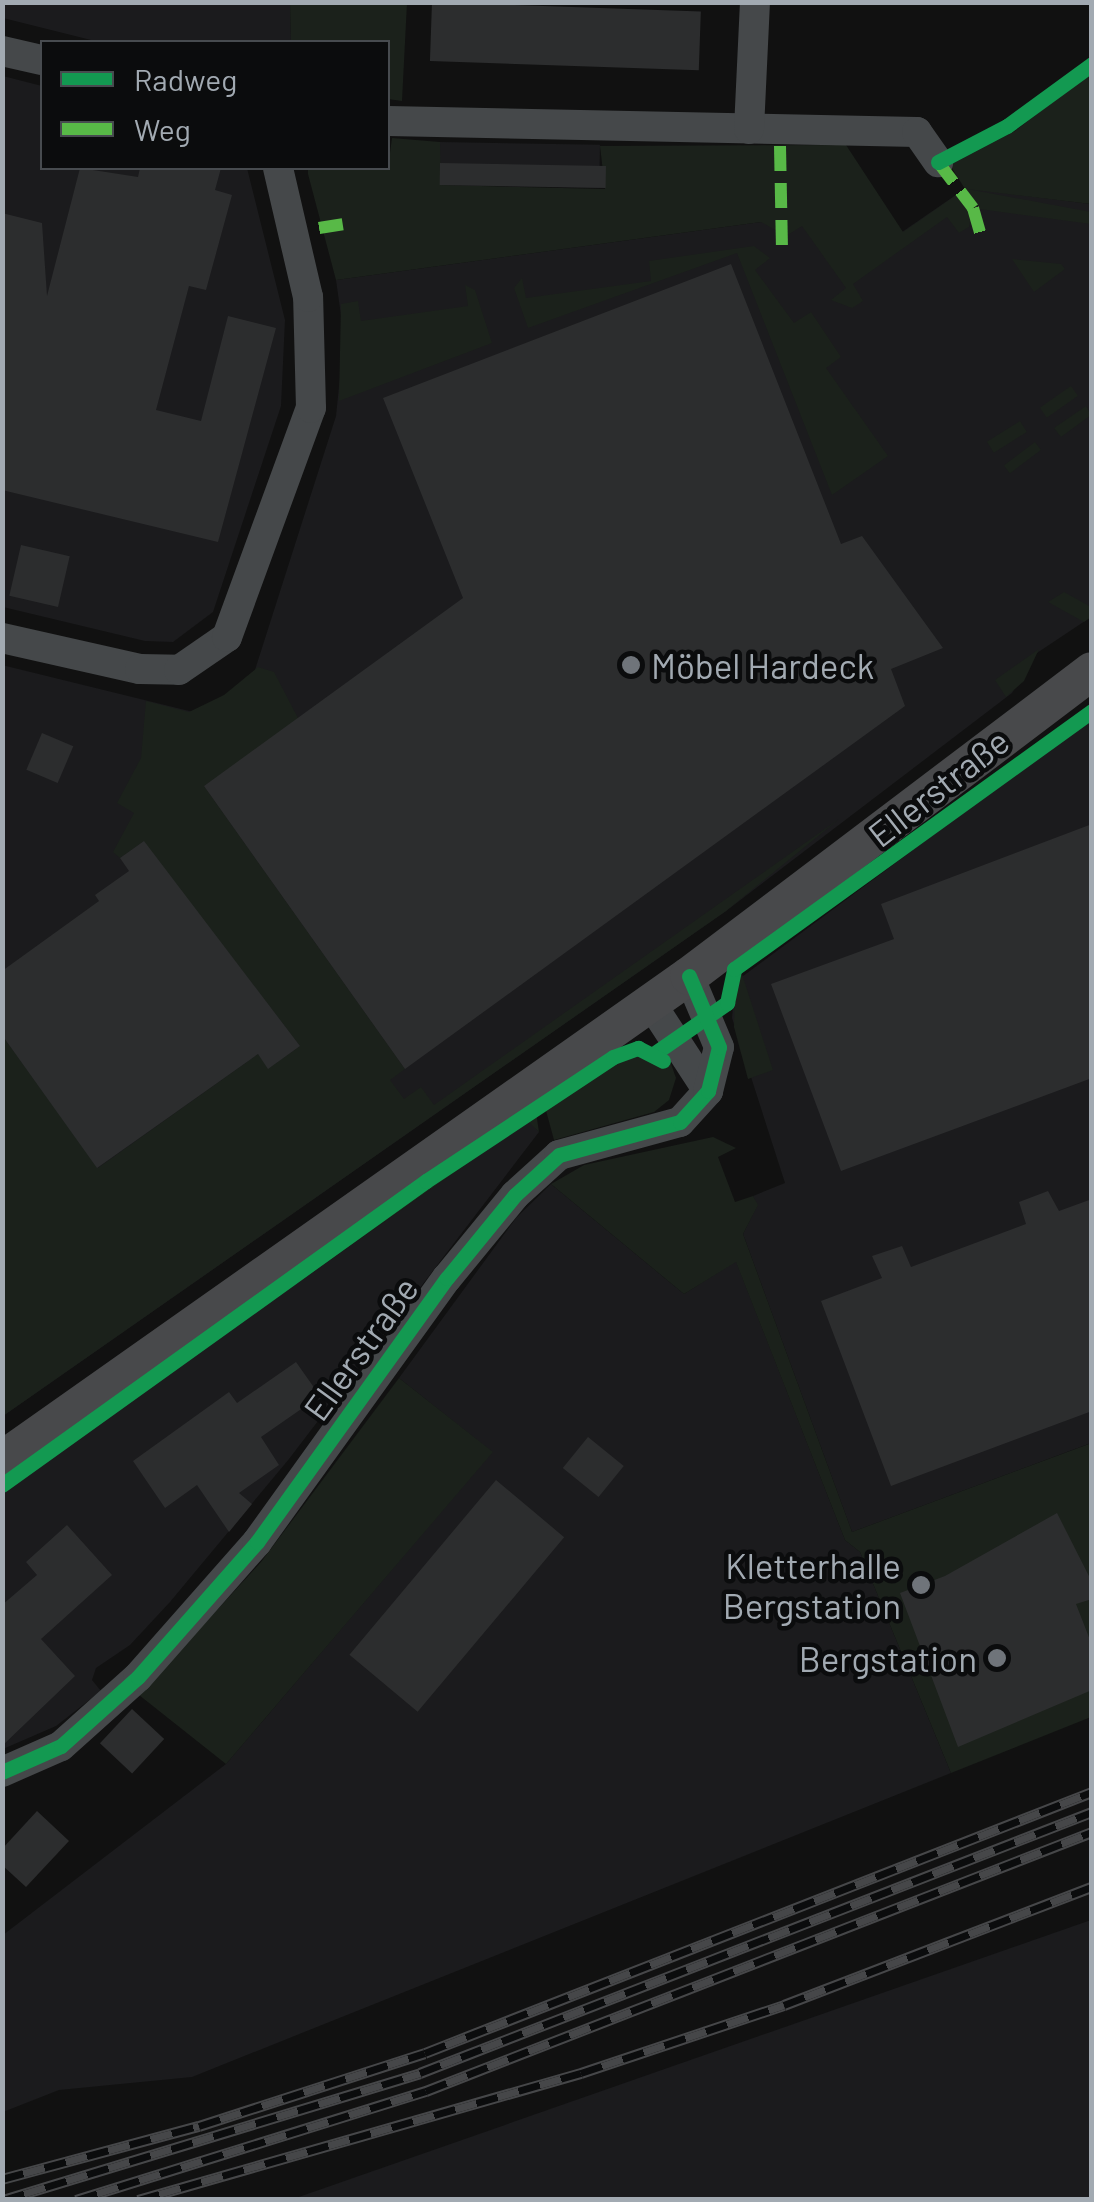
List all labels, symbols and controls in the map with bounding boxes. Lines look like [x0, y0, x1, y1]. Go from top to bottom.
legend [40, 40, 390, 170]
text: Radweg [134, 61, 237, 97]
text: Weg [134, 111, 191, 147]
place label: Möbel Hardeck [651, 644, 874, 686]
marker: Möbel Hardeck [620, 654, 642, 676]
street label: Ellerstraße [859, 719, 1017, 855]
street label: Ellerstraße [294, 1268, 426, 1428]
place label: Kletterhalle Bergstation [723, 1544, 901, 1626]
marker: Kletterhalle Bergstation [910, 1574, 932, 1596]
place label: Bergstation [799, 1637, 977, 1679]
marker: Bergstation [986, 1647, 1008, 1669]

